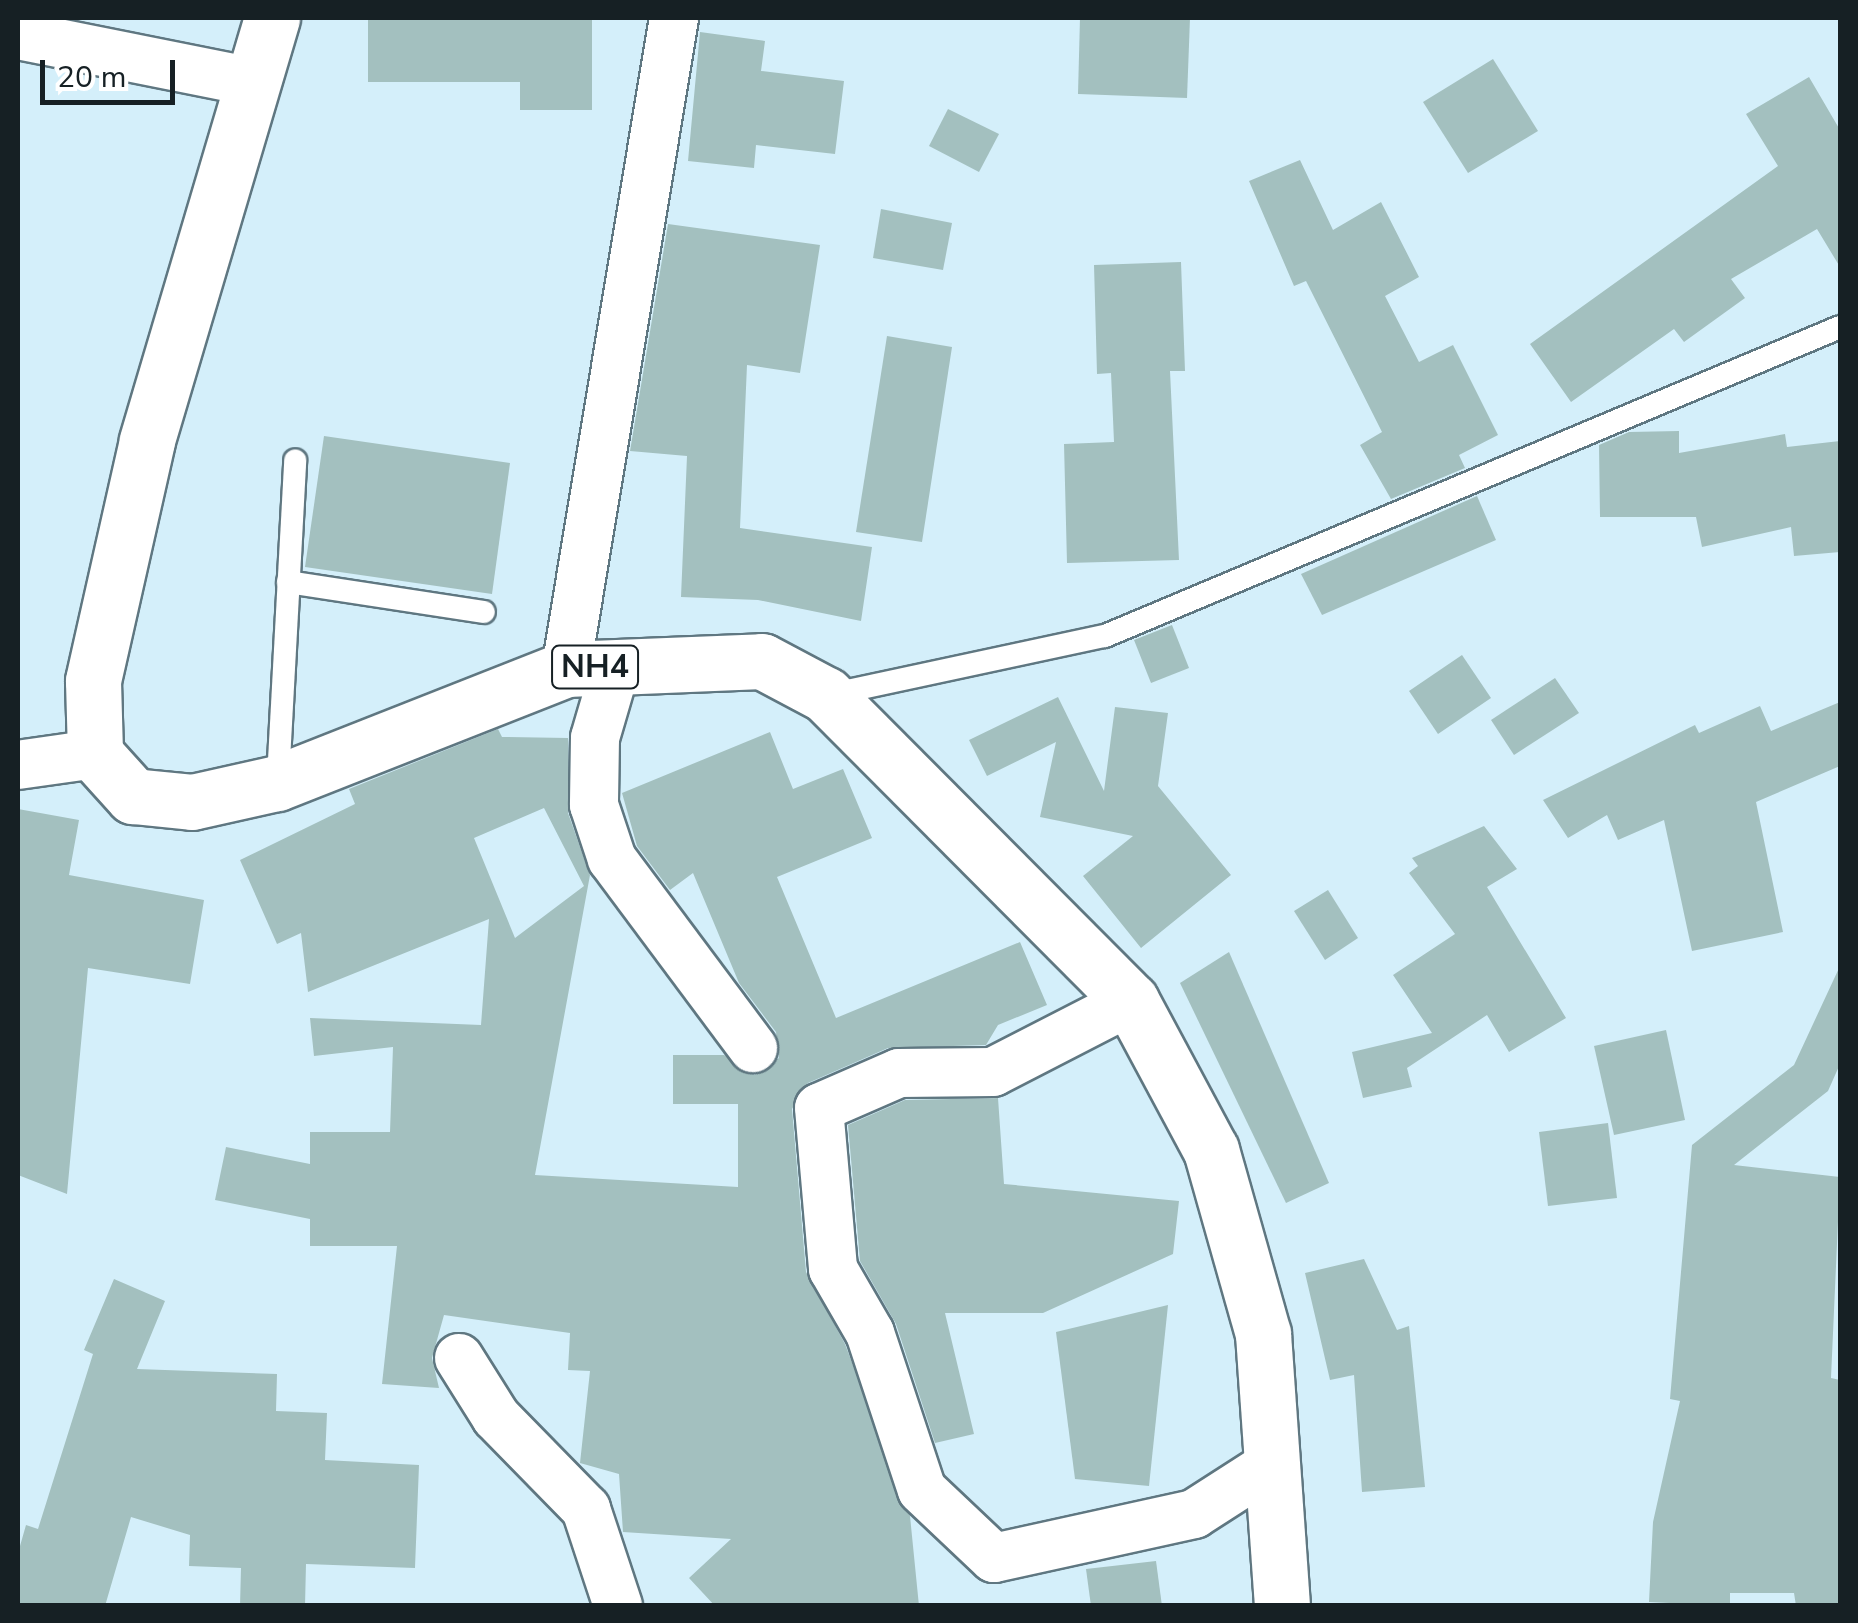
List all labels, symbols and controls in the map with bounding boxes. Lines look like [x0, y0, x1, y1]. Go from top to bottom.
scale bar [45, 40, 180, 102]
text: 20 m [57, 57, 126, 98]
road number: NH4 [550, 640, 640, 694]

